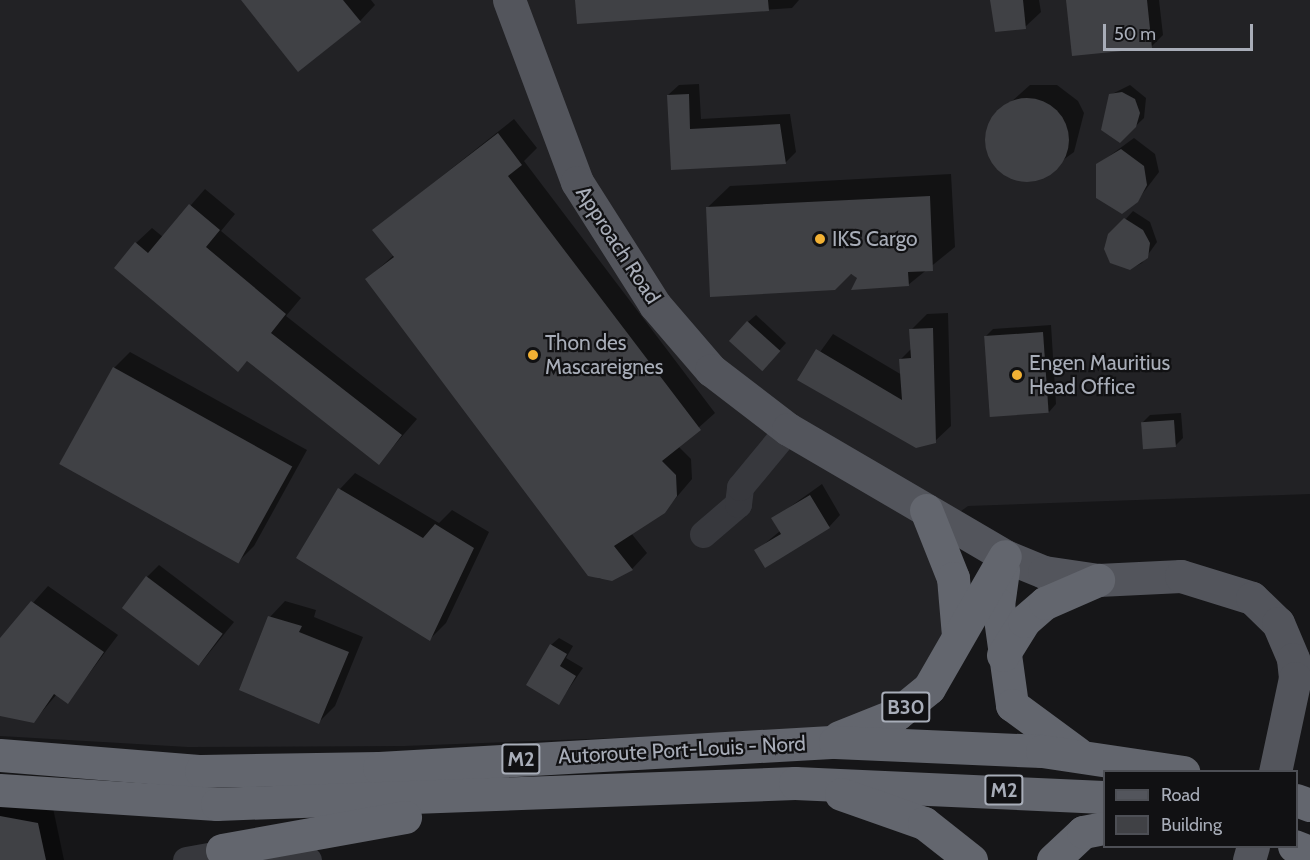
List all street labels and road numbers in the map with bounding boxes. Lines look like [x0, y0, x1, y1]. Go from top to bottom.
street label: Approach Road [571, 181, 665, 309]
road number: B30 [880, 690, 932, 724]
street label: Autoroute Port-Louis - Nord [558, 731, 806, 769]
road number: M2 [500, 742, 542, 776]
road number: M2 [983, 773, 1025, 807]

